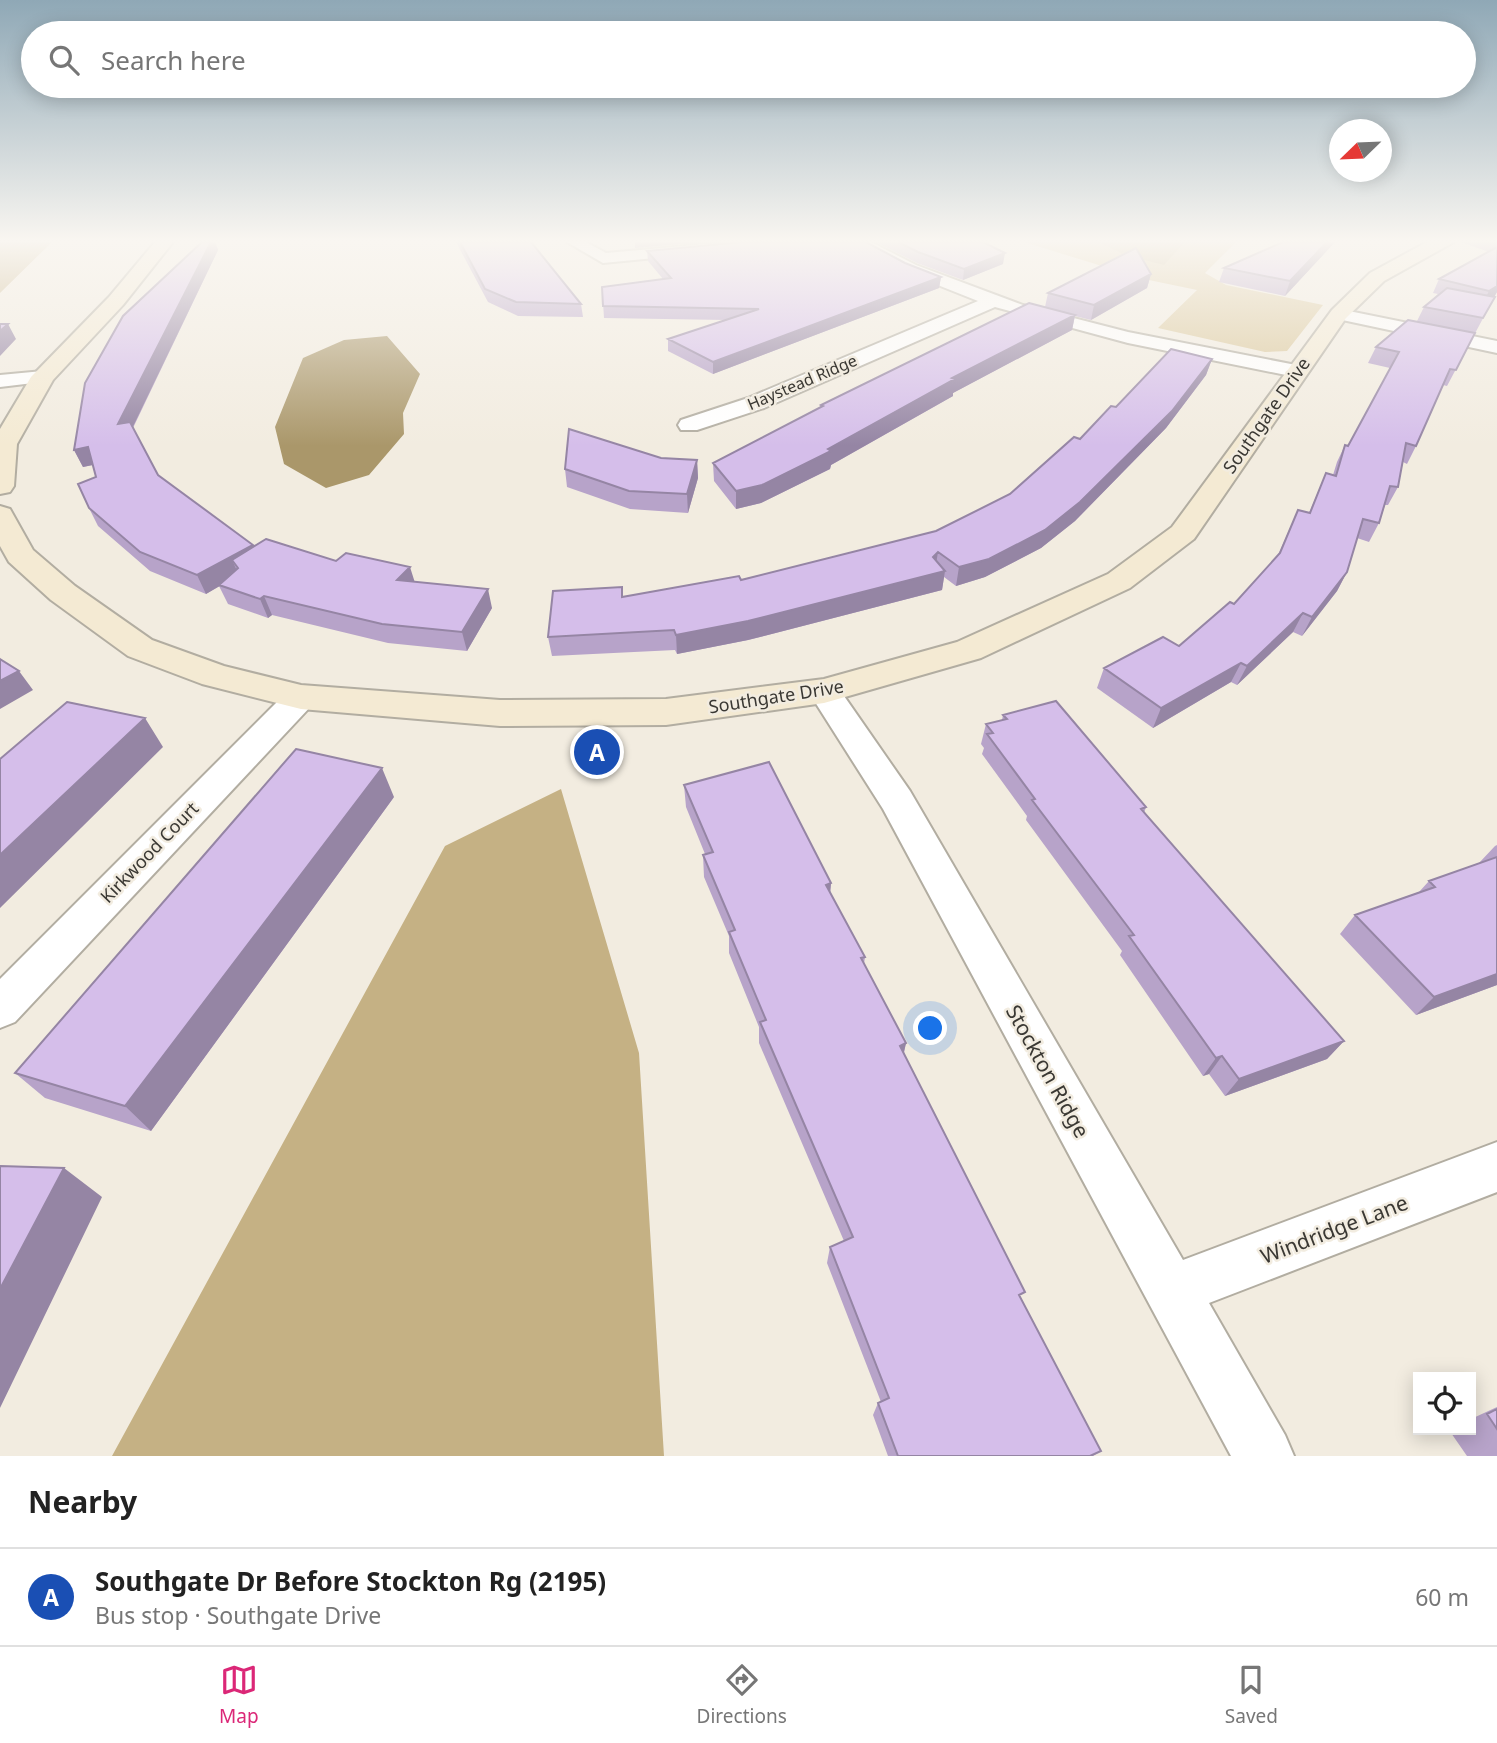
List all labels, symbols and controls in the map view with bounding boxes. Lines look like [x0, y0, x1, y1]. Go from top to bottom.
search box [21, 21, 1476, 98]
icon: search [45, 41, 83, 79]
text: Search here [101, 42, 246, 78]
north arrow [1329, 119, 1392, 182]
street label: Haystead Ridge [744, 349, 860, 415]
street label: Southgate Drive [1217, 352, 1315, 478]
street label: Southgate Drive [707, 673, 845, 719]
pin: A [574, 726, 620, 778]
street label: Kirkwood Court [95, 796, 204, 908]
street label: Stockton Ridge [1000, 999, 1096, 1143]
your location [913, 1011, 947, 1045]
street label: Windridge Lane [1256, 1188, 1412, 1270]
map controls [1413, 1372, 1476, 1435]
button: locate [1413, 1372, 1476, 1435]
text: Nearby [28, 1481, 137, 1522]
text: Southgate Dr Before Stockton Rg (2195) [95, 1563, 606, 1599]
text: A [43, 1581, 59, 1613]
text: 60 m [1415, 1581, 1469, 1613]
text: Bus stop · Southgate Drive [95, 1599, 381, 1631]
tab: Map [219, 1661, 259, 1729]
tab: Directions [697, 1661, 787, 1729]
tab: Saved [1225, 1661, 1278, 1729]

